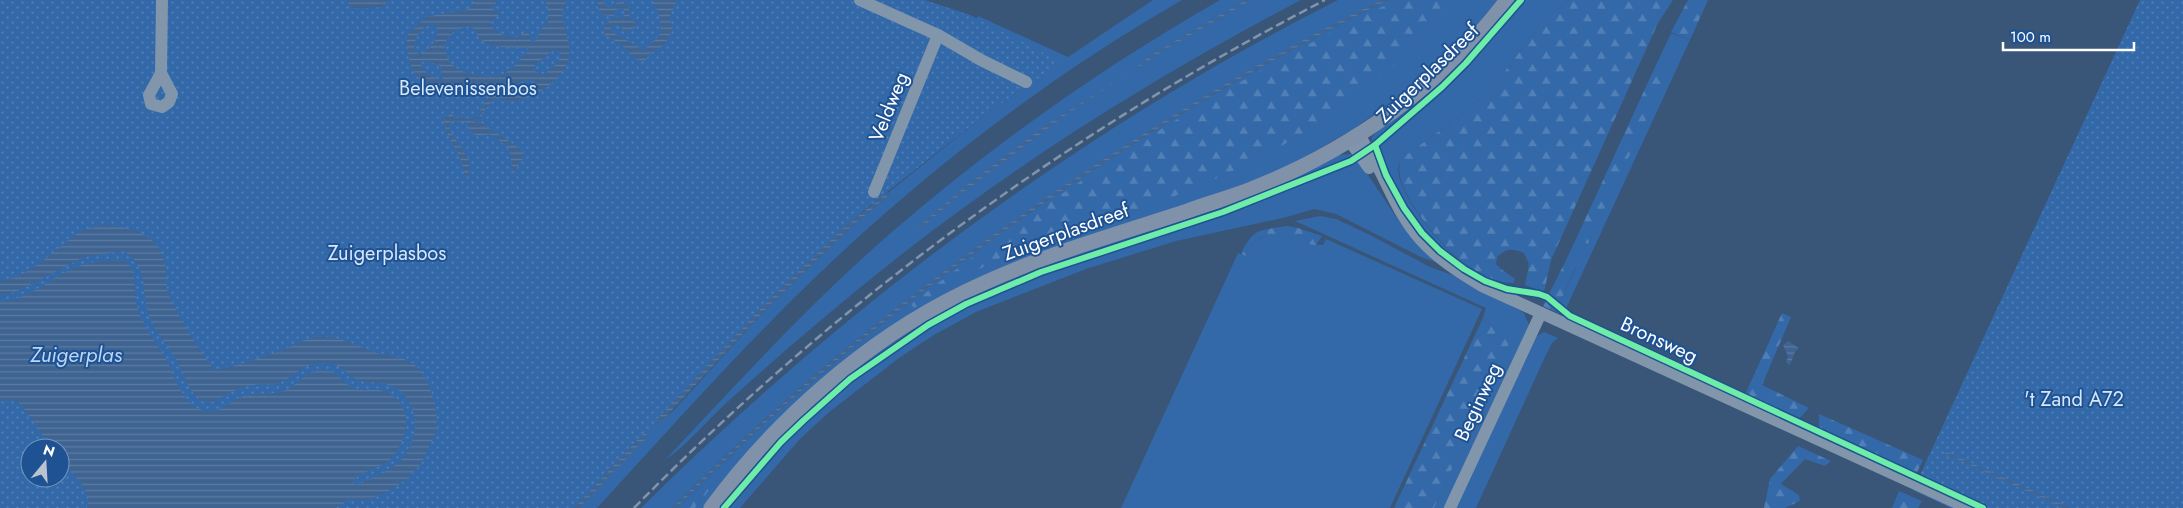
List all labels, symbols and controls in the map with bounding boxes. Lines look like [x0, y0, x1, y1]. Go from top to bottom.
street label: Zuigerplasdreef [1370, 16, 1487, 129]
scale bar [2003, 20, 2134, 52]
text: 100 m [2010, 26, 2051, 48]
street label: Veldweg [862, 68, 916, 146]
park label: Belevenissenbos [399, 74, 537, 103]
street label: Zuigerplasdreef [999, 195, 1134, 268]
park label: Zuigerplasbos [328, 239, 446, 268]
street label: Bronsweg [1616, 310, 1702, 370]
water label: Zuigerplas [29, 340, 123, 370]
street label: Beginweg [1447, 358, 1509, 446]
park label: 't Zand A72 [2024, 385, 2124, 414]
north arrow [20, 438, 70, 488]
text: N [41, 439, 57, 462]

